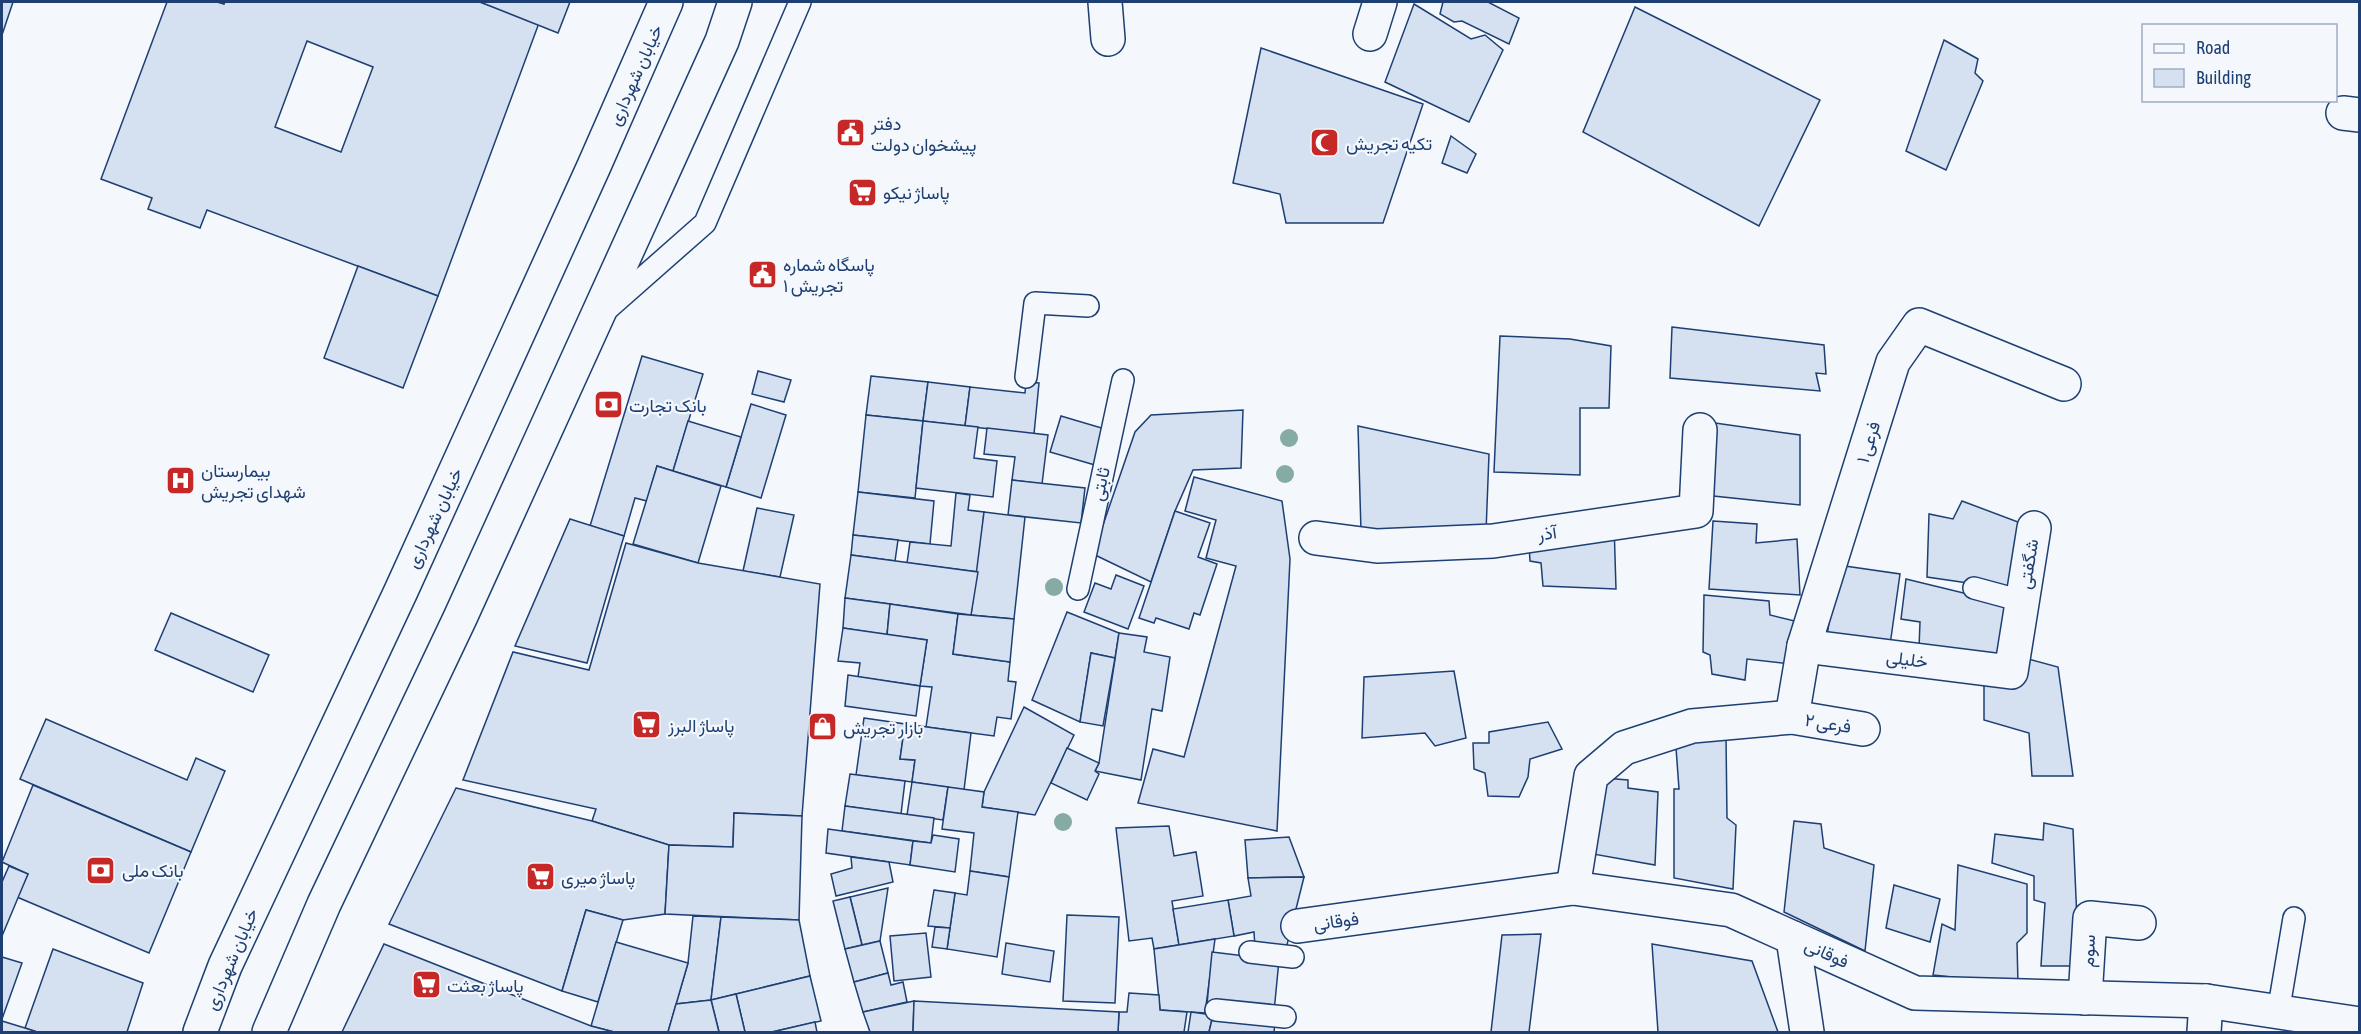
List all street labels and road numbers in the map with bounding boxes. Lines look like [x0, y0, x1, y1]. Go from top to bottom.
street label: خیابان شهرداری [603, 21, 668, 129]
street label: فرعی ۱ [1852, 419, 1885, 466]
street label: خیابان شهرداری [402, 464, 467, 572]
street label: ثابتی [1086, 465, 1115, 503]
street label: آذر [1535, 521, 1560, 546]
street label: شگفتی [2014, 537, 2043, 591]
street label: خلیلی [1885, 646, 1929, 673]
street label: فرعی ۲ [1803, 709, 1853, 738]
street label: خیابان شهرداری [200, 905, 263, 1013]
street label: فوقانی [1312, 907, 1360, 936]
street label: فوقانی [1801, 934, 1852, 973]
street label: سوم [2077, 934, 2101, 968]

